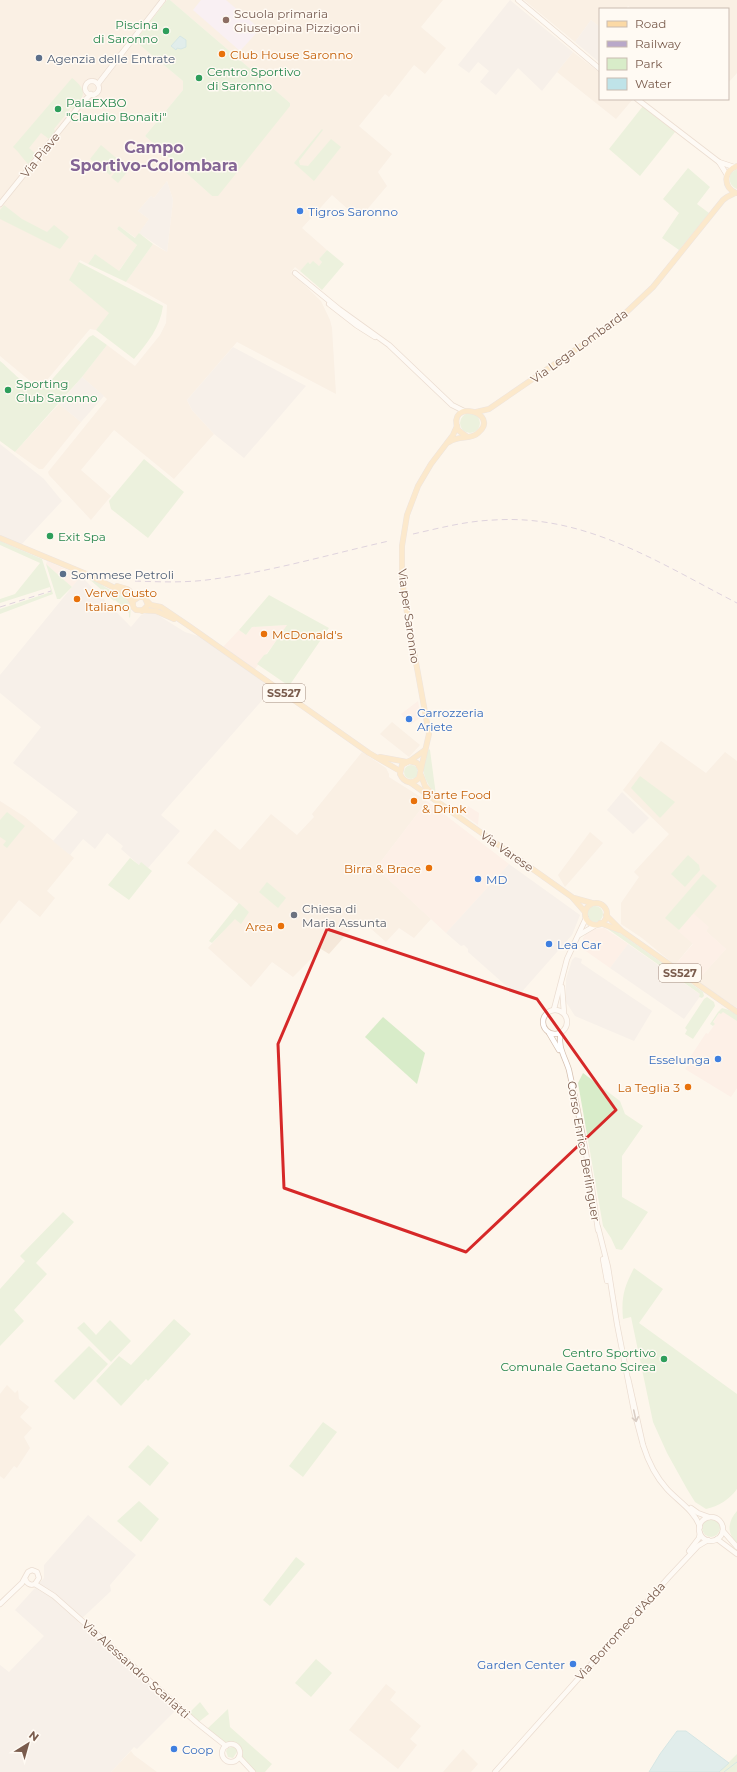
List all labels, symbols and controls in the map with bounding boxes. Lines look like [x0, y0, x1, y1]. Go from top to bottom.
place label: Scuola primaria Giuseppina Pizzigoni [234, 6, 360, 35]
legend [599, 8, 729, 100]
marker: Scuola primaria Giuseppina Pizzigoni [221, 15, 231, 25]
text: Road [635, 16, 666, 31]
place label: Piscina di Saronno [93, 17, 158, 46]
marker: Piscina di Saronno [161, 26, 171, 36]
text: Railway [635, 36, 681, 51]
place label: Club House Saronno [230, 47, 353, 62]
marker: Club House Saronno [217, 49, 227, 59]
place label: Agenzia delle Entrate [47, 51, 175, 66]
marker: Agenzia delle Entrate [34, 53, 44, 63]
text: Park [635, 56, 663, 71]
place label: Centro Sportivo di Saronno [207, 64, 301, 93]
marker: Centro Sportivo di Saronno [194, 73, 204, 83]
text: Water [635, 76, 672, 91]
place label: PalaEXBO "Claudio Bonaiti" [66, 95, 167, 124]
marker: PalaEXBO "Claudio Bonaiti" [53, 104, 63, 114]
street label: Via Piave [17, 129, 63, 181]
district label: Campo Sportivo-Colombara [70, 138, 238, 175]
place label: Tigros Saronno [308, 204, 398, 219]
marker: Tigros Saronno [295, 206, 305, 216]
street label: Via Lega Lombarda [527, 306, 631, 386]
place label: Sporting Club Saronno [16, 376, 97, 405]
marker: Sporting Club Saronno [3, 385, 13, 395]
place label: Exit Spa [58, 529, 106, 544]
marker: Exit Spa [45, 531, 55, 541]
place label: Sommese Petroli [71, 567, 174, 582]
street label: Via per Saronno [395, 568, 423, 664]
marker: Sommese Petroli [58, 569, 68, 579]
place label: Verve Gusto Italiano [85, 585, 157, 614]
marker: Verve Gusto Italiano [72, 594, 82, 604]
place label: McDonald's [272, 627, 343, 642]
marker: McDonald's [259, 629, 269, 639]
road number: SS527 [263, 684, 305, 702]
place label: Carrozzeria Ariete [417, 705, 484, 734]
marker: Carrozzeria Ariete [404, 714, 414, 724]
place label: B'arte Food & Drink [422, 787, 491, 816]
marker: B'arte Food & Drink [409, 796, 419, 806]
street label: Via Varese [478, 827, 536, 875]
place label: Birra & Brace [344, 861, 421, 876]
marker: Birra & Brace [424, 863, 434, 873]
place label: MD [486, 872, 507, 887]
marker: MD [473, 874, 483, 884]
place label: Chiesa di Maria Assunta [302, 901, 387, 930]
marker: Chiesa di Maria Assunta [289, 910, 299, 920]
place label: Area [246, 919, 273, 934]
marker: Area [276, 921, 286, 931]
place label: Lea Car [557, 937, 602, 952]
marker: Lea Car [544, 939, 554, 949]
road number: SS527 [659, 964, 701, 982]
place label: Esselunga [648, 1052, 710, 1067]
marker: Esselunga [713, 1054, 723, 1064]
street label: Corso Enrico Berlinguer [564, 1080, 604, 1223]
place label: La Teglia 3 [618, 1080, 680, 1095]
marker: La Teglia 3 [683, 1082, 693, 1092]
place label: Centro Sportivo Comunale Gaetano Scirea [500, 1345, 656, 1374]
marker: Centro Sportivo Comunale Gaetano Scirea [659, 1354, 669, 1364]
one-way arrow [632, 1410, 640, 1423]
street label: Via Borromeo d'Adda [572, 1579, 668, 1683]
street label: Via Alessandro Scarlatti [79, 1617, 193, 1721]
place label: Garden Center [477, 1657, 565, 1672]
marker: Garden Center [568, 1659, 578, 1669]
north arrow [8, 1724, 48, 1764]
text: N [26, 1728, 42, 1744]
place label: Coop [182, 1742, 213, 1757]
marker: Coop [169, 1744, 179, 1754]

